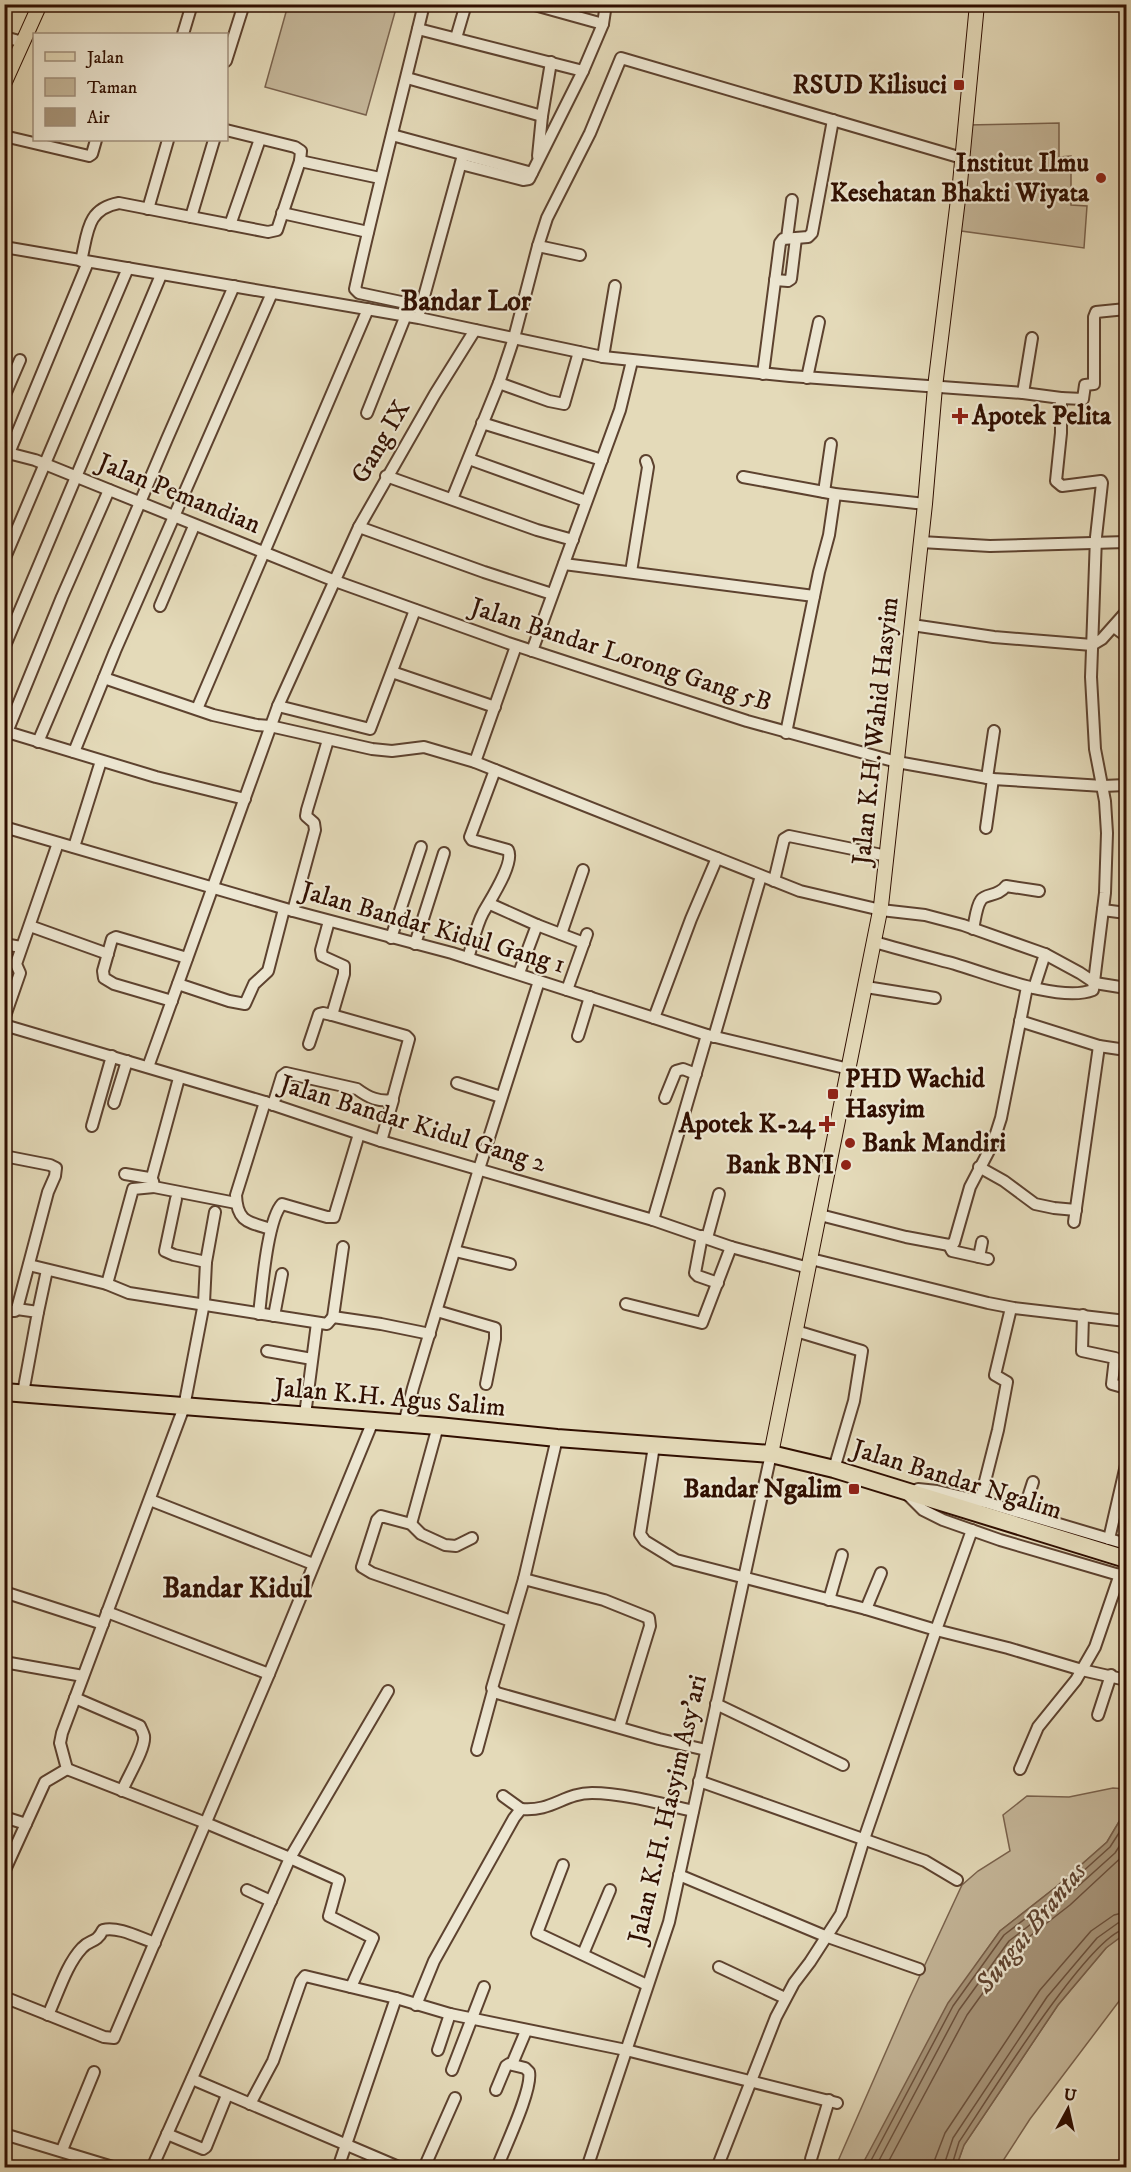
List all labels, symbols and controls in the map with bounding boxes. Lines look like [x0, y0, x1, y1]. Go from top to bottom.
legend [33, 33, 228, 141]
text: Jalan [85, 47, 125, 69]
place label: RSUD Kilisuci [792, 69, 947, 102]
text: Taman [87, 77, 138, 99]
marker: RSUD Kilisuci [952, 78, 966, 92]
text: Air [87, 107, 110, 129]
place label: Institut Ilmu Kesehatan Bhakti Wiyata [830, 147, 1090, 210]
marker: Institut Ilmu Kesehatan Bhakti Wiyata [1094, 171, 1108, 185]
district label: Bandar Lor [401, 284, 532, 319]
street label: Gang IX [344, 394, 418, 489]
place label: Apotek Pelita [971, 400, 1112, 433]
marker: Apotek Pelita [953, 409, 967, 423]
street label: Jalan Pemandian [91, 446, 266, 542]
street label: Jalan Bandar Lorong Gang 5B [464, 590, 776, 719]
street label: Jalan K.H. Wahid Hasyim [845, 595, 906, 869]
street label: Jalan Bandar Kidul Gang 1 [295, 874, 569, 982]
place label: PHD Wachid Hasyim [845, 1063, 986, 1126]
street label: Jalan Bandar Kidul Gang 2 [274, 1067, 550, 1180]
marker: PHD Wachid Hasyim [826, 1087, 840, 1101]
place label: Apotek K-24 [678, 1108, 816, 1141]
marker: Apotek K-24 [820, 1117, 834, 1131]
place label: Bank Mandiri [862, 1127, 1006, 1160]
marker: Bank Mandiri [843, 1136, 857, 1150]
place label: Bank BNI [726, 1149, 834, 1182]
marker: Bank BNI [839, 1158, 853, 1172]
street label: Jalan K.H. Agus Salim [271, 1371, 507, 1425]
street label: Jalan Bandar Ngalim [846, 1432, 1066, 1528]
place label: Bandar Ngalim [683, 1473, 842, 1506]
marker: Bandar Ngalim [847, 1482, 861, 1496]
district label: Bandar Kidul [162, 1571, 312, 1606]
street label: Jalan K.H. Hasyim Asy'ari [621, 1671, 715, 1948]
water label: Sungai Brantas [967, 1855, 1095, 2001]
north arrow [1038, 2079, 1098, 2139]
text: U [1062, 2084, 1078, 2106]

